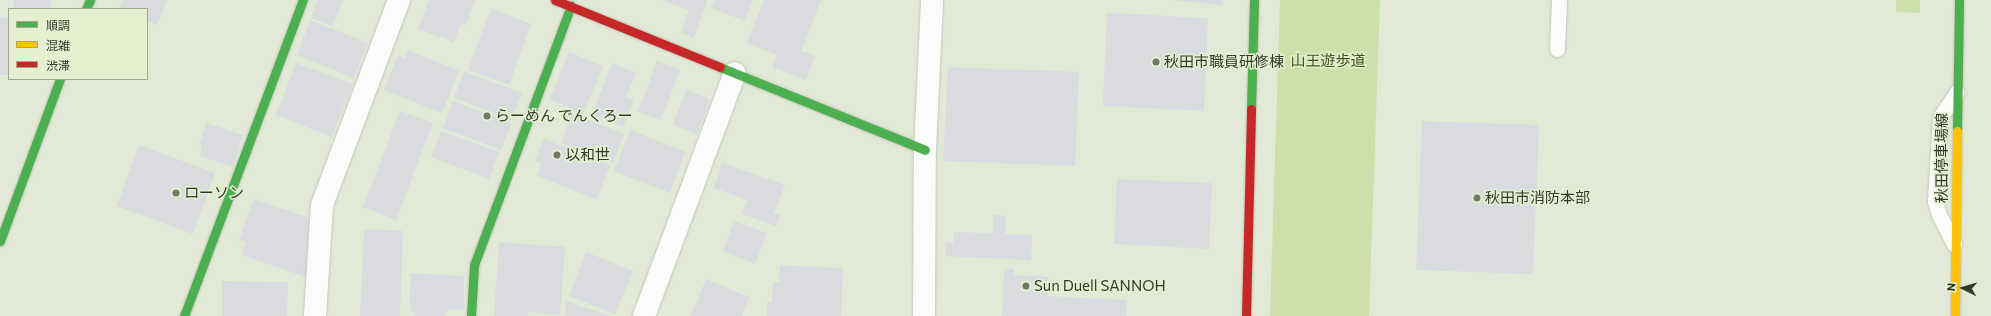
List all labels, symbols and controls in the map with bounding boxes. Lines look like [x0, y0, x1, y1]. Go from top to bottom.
legend [8, 8, 148, 80]
text: 順調 [46, 18, 70, 32]
text: 混雑 [46, 38, 70, 52]
park label: 山王遊歩道 [1291, 52, 1365, 70]
place label: 秋田市職員研修棟 [1164, 53, 1284, 71]
marker: 秋田市職員研修棟 [1151, 57, 1161, 67]
text: 渋滞 [46, 58, 70, 72]
place label: らーめん でんくろー [495, 107, 633, 125]
marker: らーめん でんくろー [482, 111, 492, 121]
street label: 秋田停車場線 [1933, 113, 1951, 203]
place label: 以和世 [565, 146, 610, 164]
marker: 以和世 [552, 150, 562, 160]
place label: ローソン [184, 184, 244, 202]
marker: ローソン [171, 188, 181, 198]
place label: 秋田市消防本部 [1485, 189, 1590, 207]
marker: 秋田市消防本部 [1472, 193, 1482, 203]
north arrow [1943, 268, 1983, 308]
place label: Sun Duell SANNOH [1034, 277, 1166, 295]
marker: Sun Duell SANNOH [1021, 281, 1031, 291]
text: N [1944, 282, 1957, 292]

